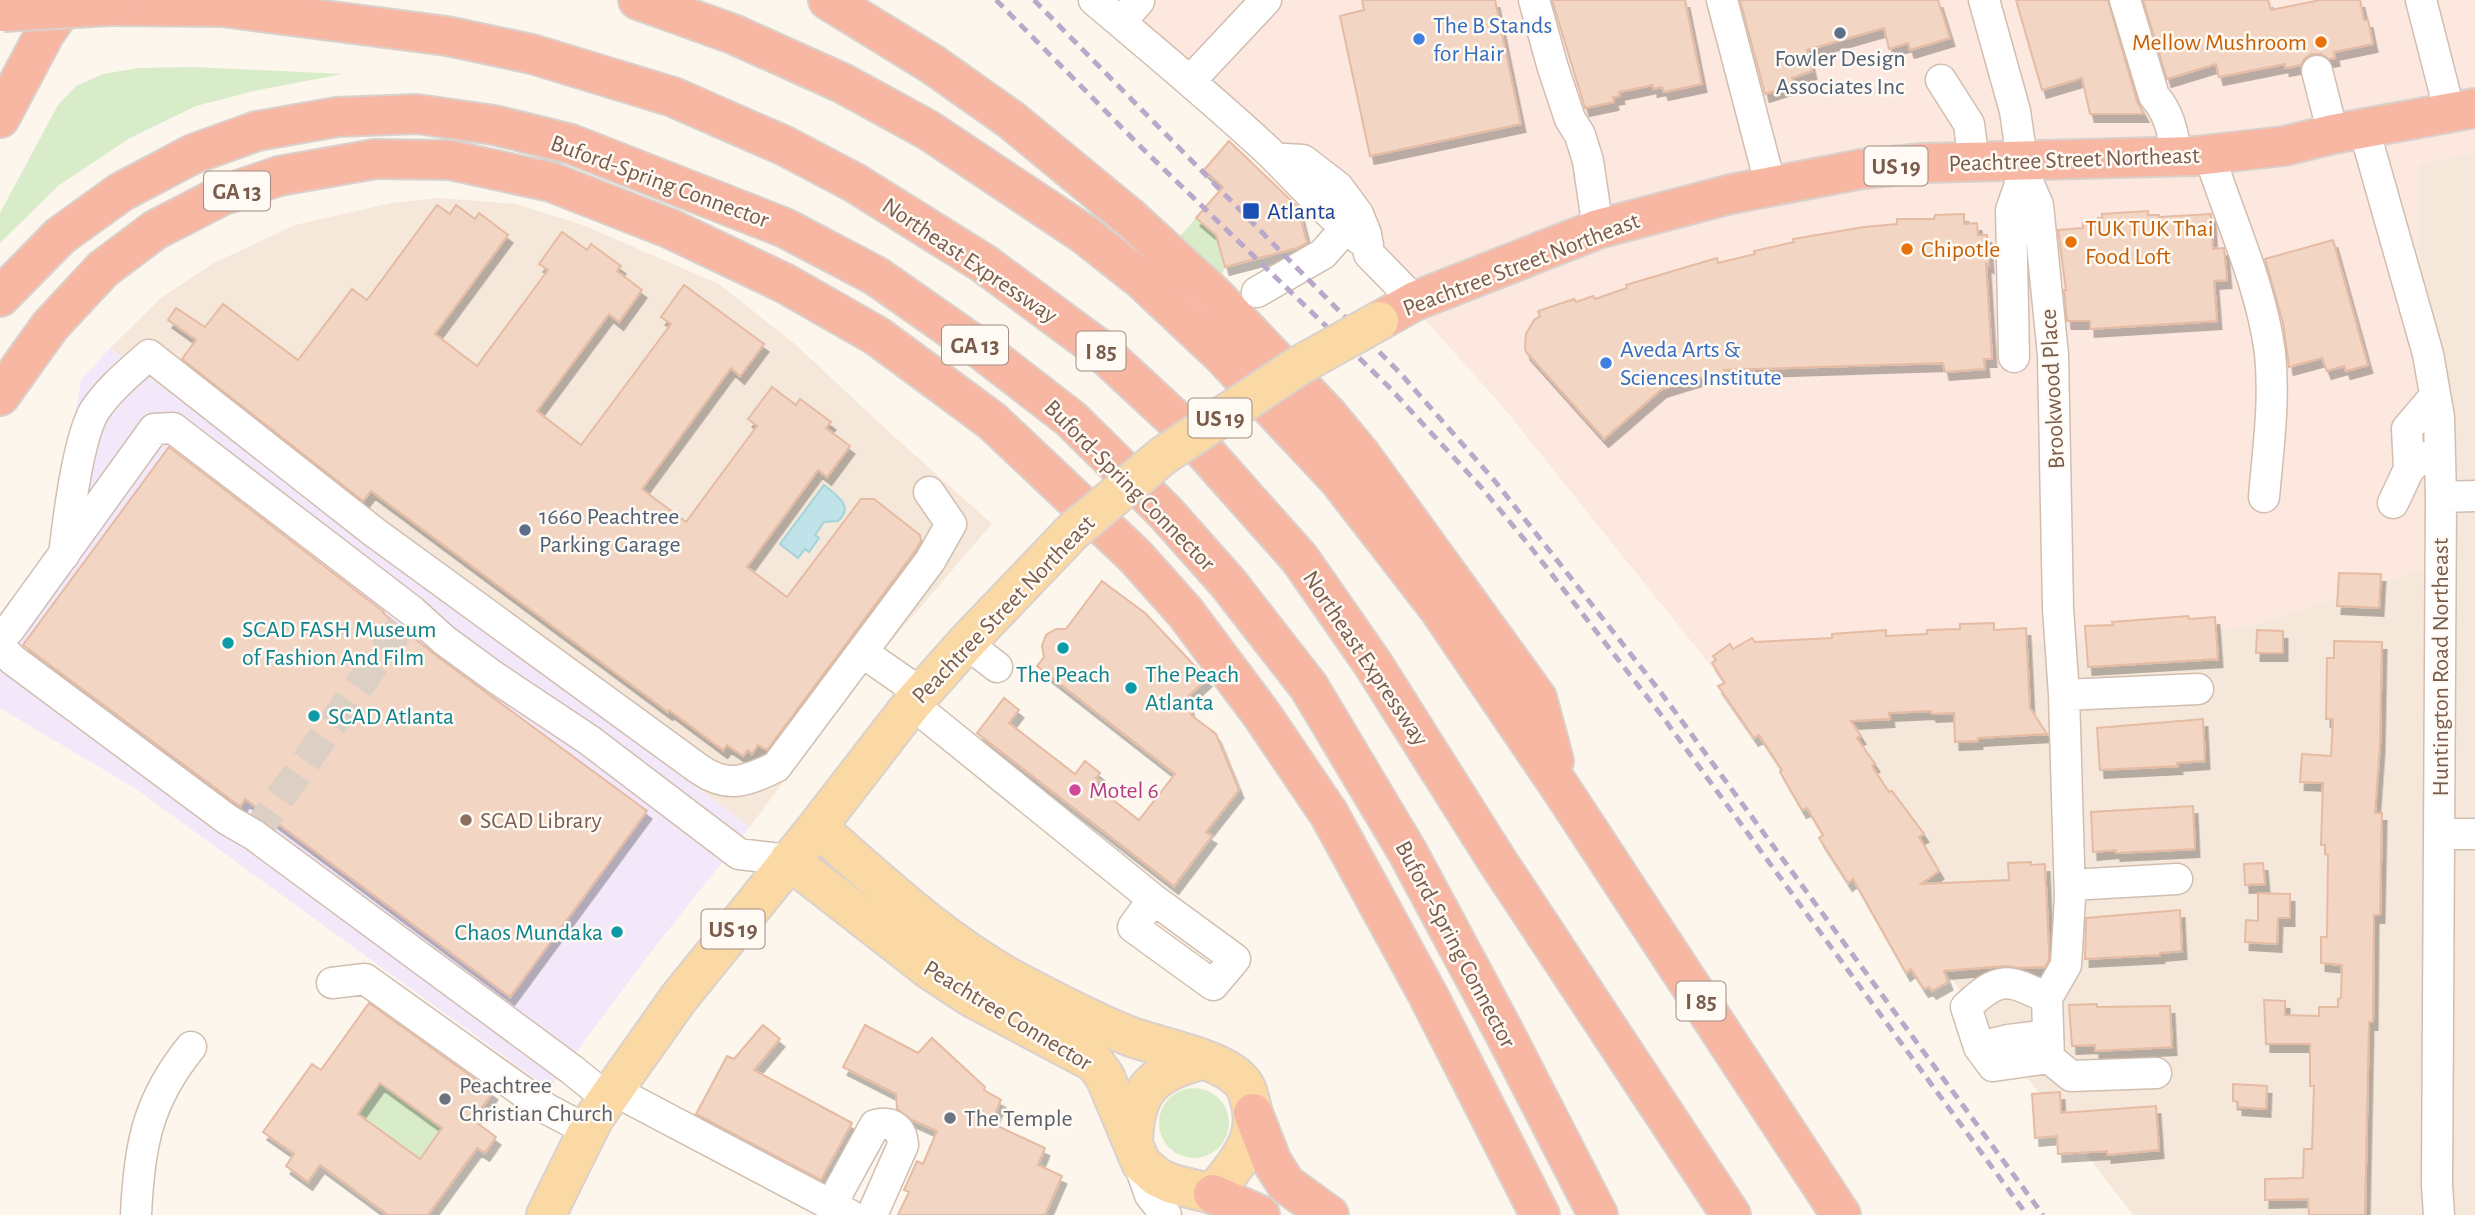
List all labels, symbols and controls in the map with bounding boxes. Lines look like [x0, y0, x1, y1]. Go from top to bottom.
place label: The B Stands for Hair [1433, 14, 1552, 66]
marker: Fowler Design Associates Inc [1832, 25, 1848, 41]
marker: The B Stands for Hair [1411, 31, 1427, 47]
place label: Mellow Mushroom [2132, 31, 2307, 55]
marker: Mellow Mushroom [2313, 34, 2329, 50]
place label: Fowler Design Associates Inc [1774, 47, 1906, 99]
street label: Buford-Spring Connector [547, 131, 772, 233]
street label: Peachtree Street Northeast [1948, 144, 2200, 176]
road number: US 19 [1864, 146, 1927, 186]
road number: GA 13 [204, 172, 270, 210]
street label: Northeast Expressway [878, 193, 1061, 328]
place label: Atlanta [1267, 200, 1336, 224]
marker: Atlanta [1241, 201, 1261, 221]
street label: Peachtree Street Northeast [1400, 209, 1643, 321]
place label: TUK TUK Thai Food Loft [2085, 217, 2214, 269]
marker: TUK TUK Thai Food Loft [2063, 234, 2079, 250]
place label: Chipotle [1921, 238, 2000, 262]
marker: Chipotle [1899, 241, 1915, 257]
street label: Brookwood Place [2037, 308, 2069, 470]
road number: GA 13 [942, 326, 1008, 364]
road number: I 85 [1076, 332, 1126, 370]
place label: Aveda Arts & Sciences Institute [1620, 338, 1782, 390]
marker: Aveda Arts & Sciences Institute [1598, 355, 1614, 371]
street label: Buford-Spring Connector [1039, 396, 1220, 576]
road number: US 19 [1188, 398, 1252, 438]
place label: 1660 Peachtree Parking Garage [539, 505, 681, 557]
street label: Peachtree Street Northeast [908, 511, 1100, 708]
marker: 1660 Peachtree Parking Garage [517, 522, 533, 538]
street label: Huntington Road Northeast [2429, 537, 2453, 797]
street label: Northeast Expressway [1298, 567, 1433, 750]
place label: SCAD FASH Museum of Fashion And Film [242, 618, 436, 670]
marker: SCAD FASH Museum of Fashion And Film [220, 635, 236, 651]
marker: The Peach [1055, 640, 1071, 656]
place label: The Peach [1016, 663, 1110, 687]
place label: The Peach Atlanta [1145, 663, 1239, 715]
marker: The Peach Atlanta [1123, 680, 1139, 696]
place label: SCAD Atlanta [328, 705, 454, 729]
marker: SCAD Atlanta [306, 708, 322, 724]
place label: Motel 6 [1089, 779, 1159, 803]
marker: Motel 6 [1067, 782, 1083, 798]
place label: SCAD Library [480, 809, 602, 833]
marker: SCAD Library [458, 812, 474, 828]
street label: Buford-Spring Connector [1390, 837, 1520, 1052]
road number: US 19 [702, 910, 764, 948]
place label: Chaos Mundaka [454, 921, 603, 945]
marker: Chaos Mundaka [609, 924, 625, 940]
street label: Peachtree Connector [919, 956, 1096, 1076]
road number: I 85 [1676, 982, 1726, 1020]
place label: Peachtree Christian Church [459, 1074, 613, 1126]
marker: Peachtree Christian Church [437, 1091, 453, 1107]
place label: The Temple [964, 1107, 1073, 1131]
marker: The Temple [942, 1110, 958, 1126]

